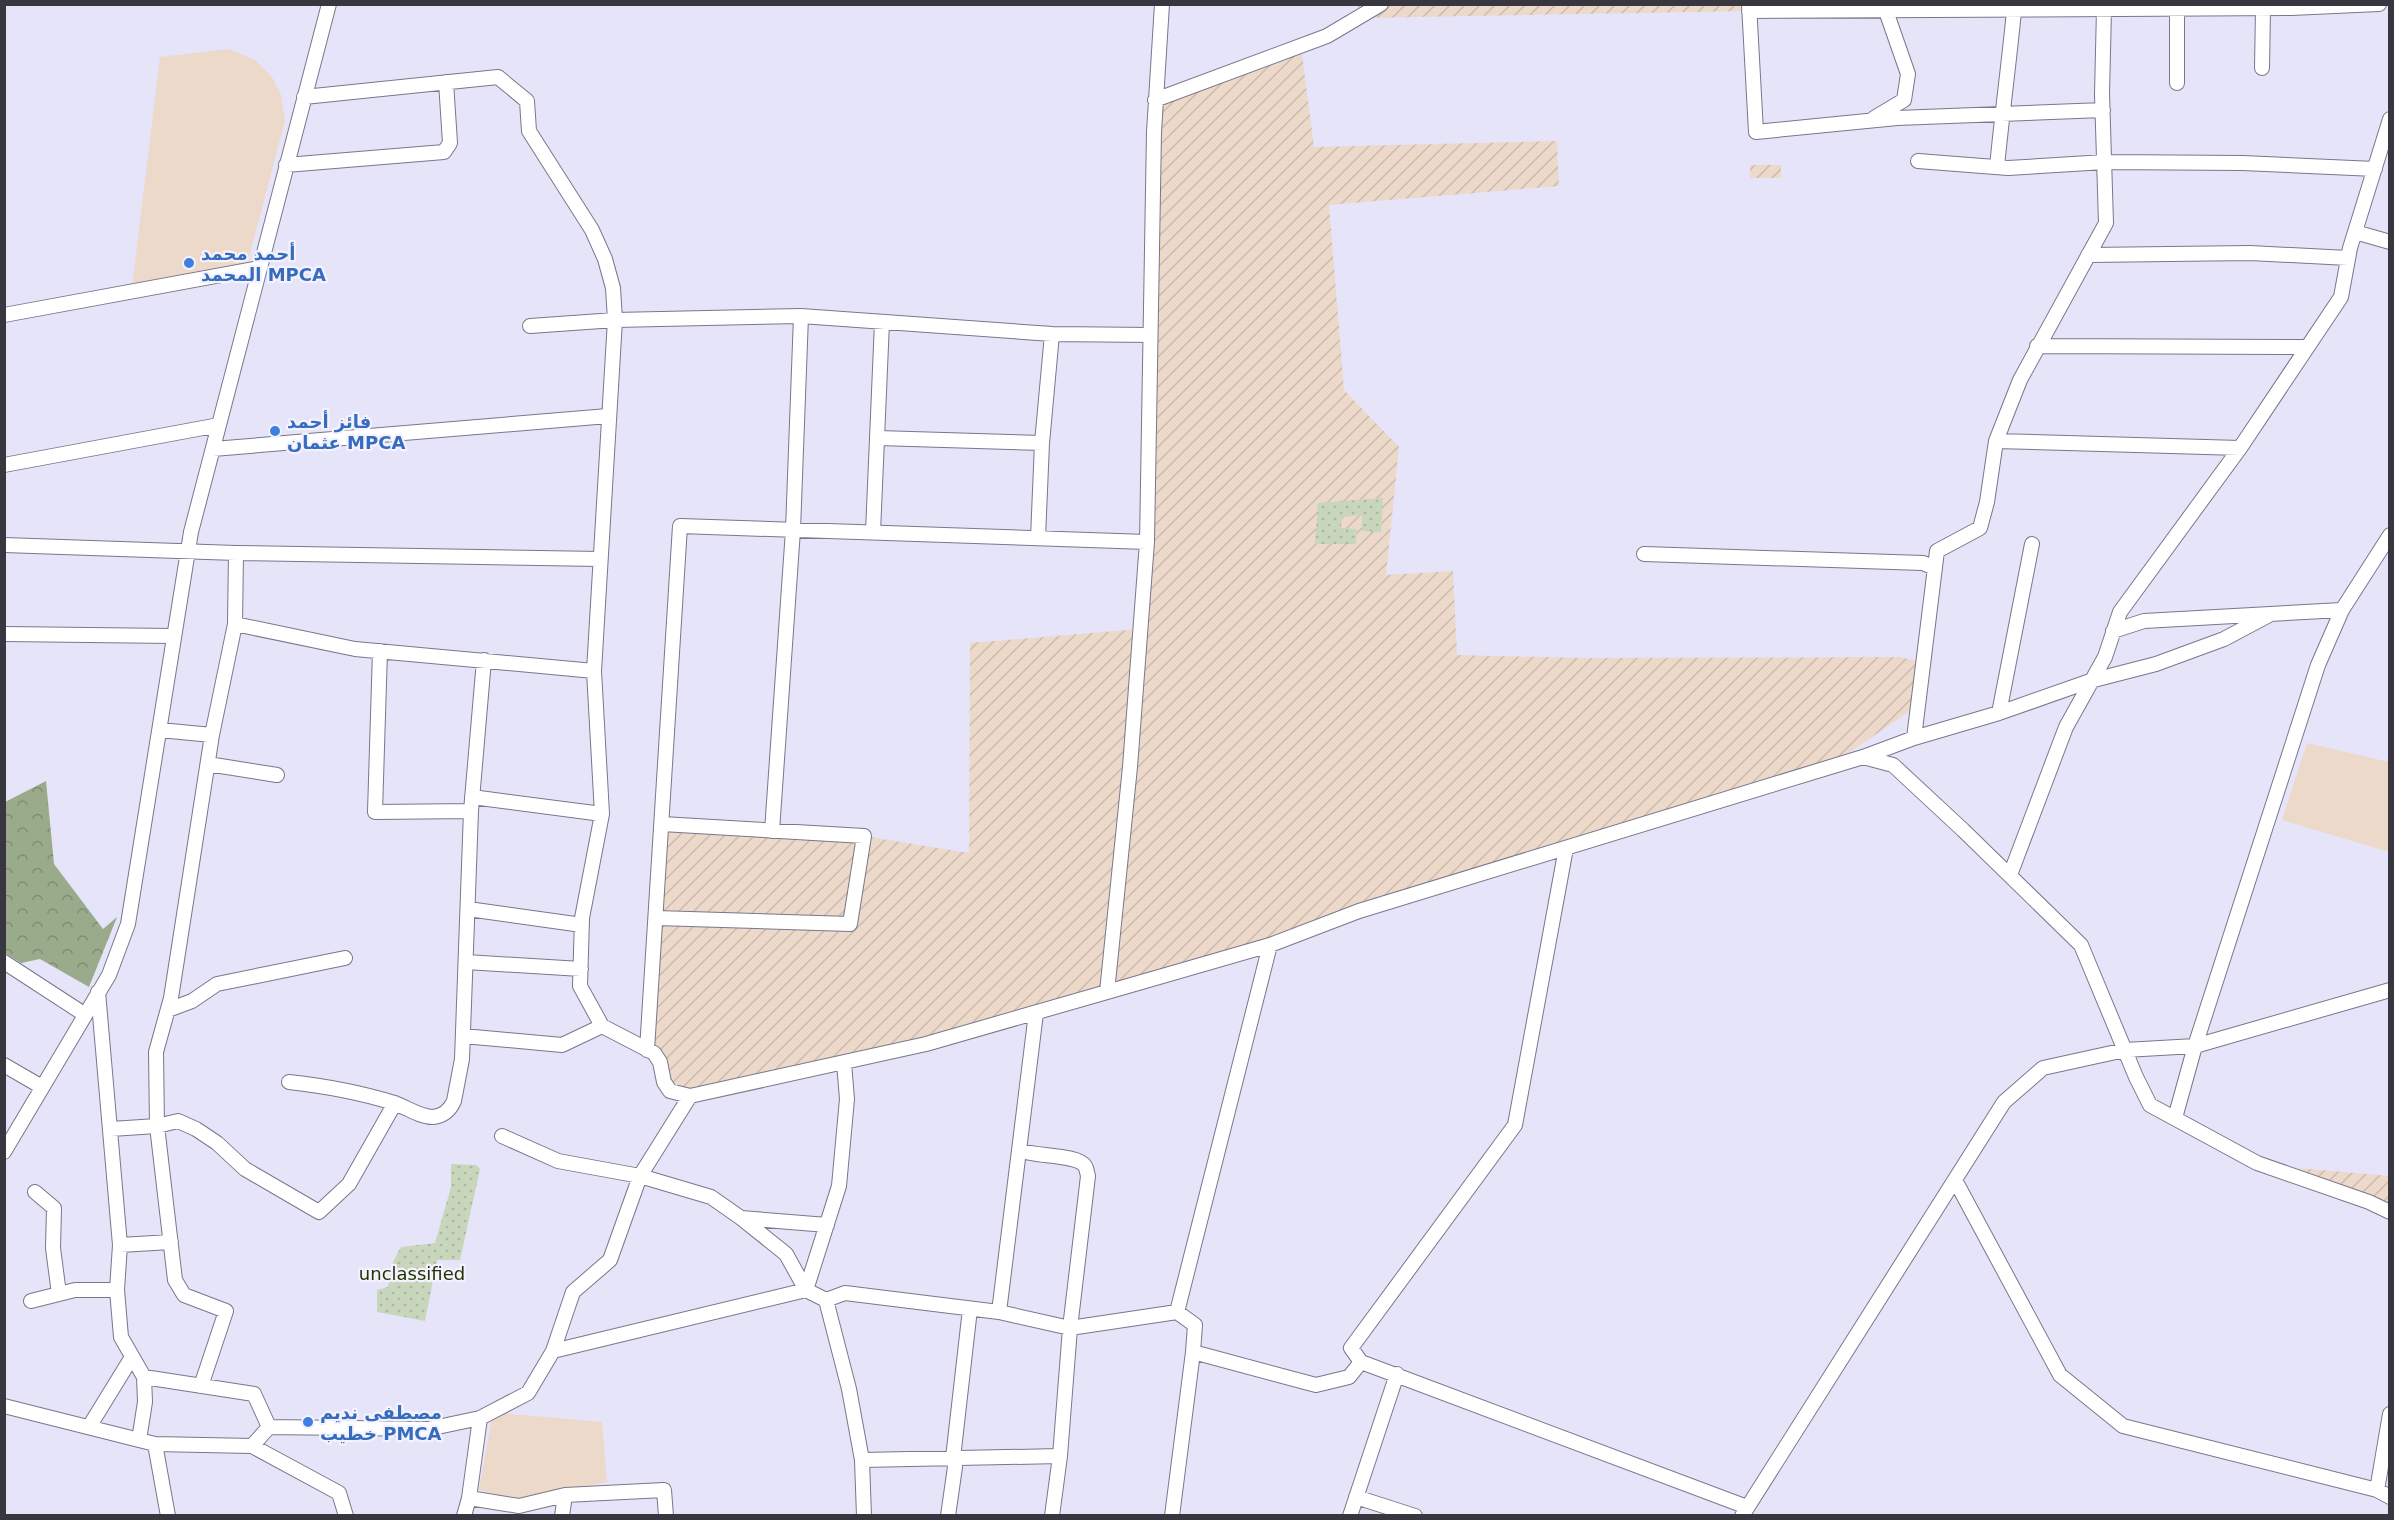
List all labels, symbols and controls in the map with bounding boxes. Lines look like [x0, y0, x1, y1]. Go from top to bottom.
place label: أحمد محمد المحمد MPCA [201, 242, 326, 285]
marker: أحمد محمد المحمد MPCA [182, 256, 196, 270]
place label: فائز أحمد عثمان MPCA [287, 410, 405, 453]
marker: فائز أحمد عثمان MPCA [268, 424, 282, 438]
park label: unclassified [359, 1263, 465, 1284]
place label: مصطفى نديم خطيب PMCA [320, 1402, 442, 1444]
marker: مصطفى نديم خطيب PMCA [301, 1415, 315, 1429]

